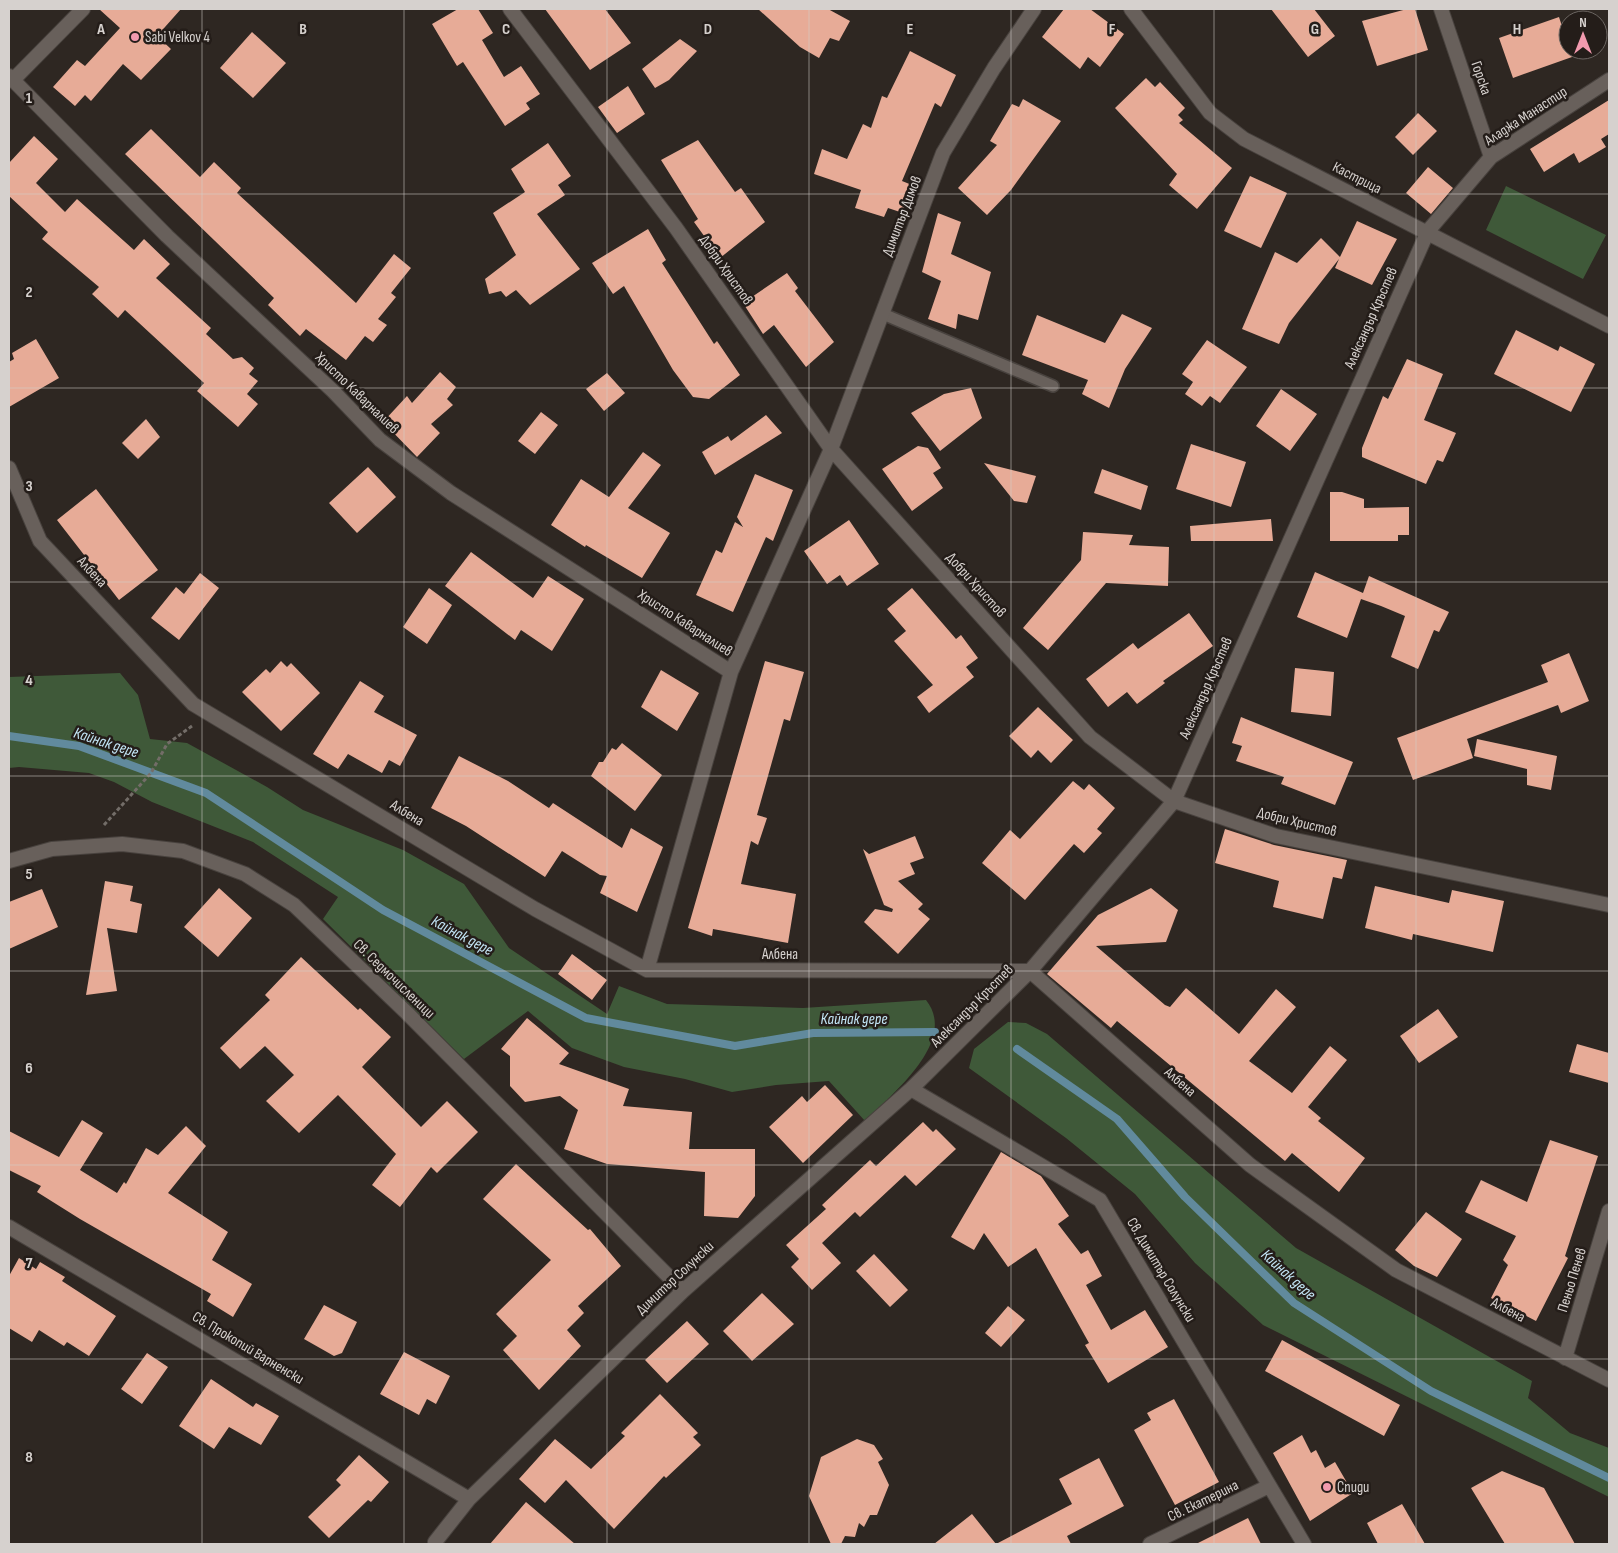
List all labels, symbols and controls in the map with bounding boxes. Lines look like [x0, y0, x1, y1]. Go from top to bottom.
north arrow [1558, 10, 1608, 60]
text: N [1579, 14, 1587, 31]
text: A [96, 20, 105, 39]
text: B [299, 20, 307, 39]
text: C [502, 20, 510, 39]
text: D [704, 20, 712, 39]
text: E [907, 20, 914, 39]
text: F [1109, 20, 1116, 39]
text: G [1311, 20, 1319, 39]
text: H [1513, 20, 1521, 39]
place label: Sabi Velkov 4 [145, 28, 210, 47]
marker: Sabi Velkov 4 [129, 31, 141, 43]
street label: Горска [1466, 59, 1496, 97]
street label: Аладжа Манастир [1480, 82, 1571, 150]
text: 1 [26, 89, 33, 108]
street label: Кастрица [1329, 158, 1385, 199]
street label: Димитър Димов [878, 173, 926, 259]
street label: Добри Христов [695, 231, 757, 309]
street label: Александър Кръстев [1340, 264, 1402, 373]
text: 2 [25, 283, 33, 302]
street label: Христо Каварналиев [310, 347, 403, 438]
text: 3 [25, 477, 33, 496]
street label: Добри Христов [942, 548, 1010, 622]
street label: Албена [72, 552, 111, 592]
street label: Христо Каварналиев [633, 585, 736, 661]
street label: Александър Кръстев [1175, 634, 1237, 743]
text: 4 [25, 671, 33, 690]
water label: Кайнак дере [71, 724, 141, 762]
street label: Албена [386, 795, 428, 831]
street label: Добри Христов [1255, 803, 1339, 841]
text: 5 [25, 865, 33, 884]
water label: Кайнак дере [428, 912, 496, 960]
street label: Св. Седмочисленици [349, 935, 439, 1023]
street label: Албена [761, 945, 798, 964]
street label: Александър Кръстев [926, 961, 1017, 1052]
water label: Кайнак дере [821, 1010, 887, 1029]
text: 6 [25, 1059, 33, 1078]
street label: Албена [1159, 1062, 1200, 1101]
street label: Св. Димитър Солунски [1122, 1214, 1200, 1326]
street label: Димитър Солунски [632, 1237, 718, 1319]
street label: Пеньо Пенев [1553, 1245, 1591, 1315]
water label: Кайнак дере [1257, 1246, 1319, 1304]
text: 7 [26, 1254, 33, 1273]
street label: Албена [1487, 1293, 1529, 1327]
street label: Св. Прокопий Варненски [189, 1307, 307, 1389]
text: 8 [25, 1448, 33, 1467]
street label: Св. Екатерина [1164, 1476, 1242, 1526]
place label: Спиди [1337, 1478, 1369, 1497]
marker: Спиди [1321, 1481, 1333, 1493]

